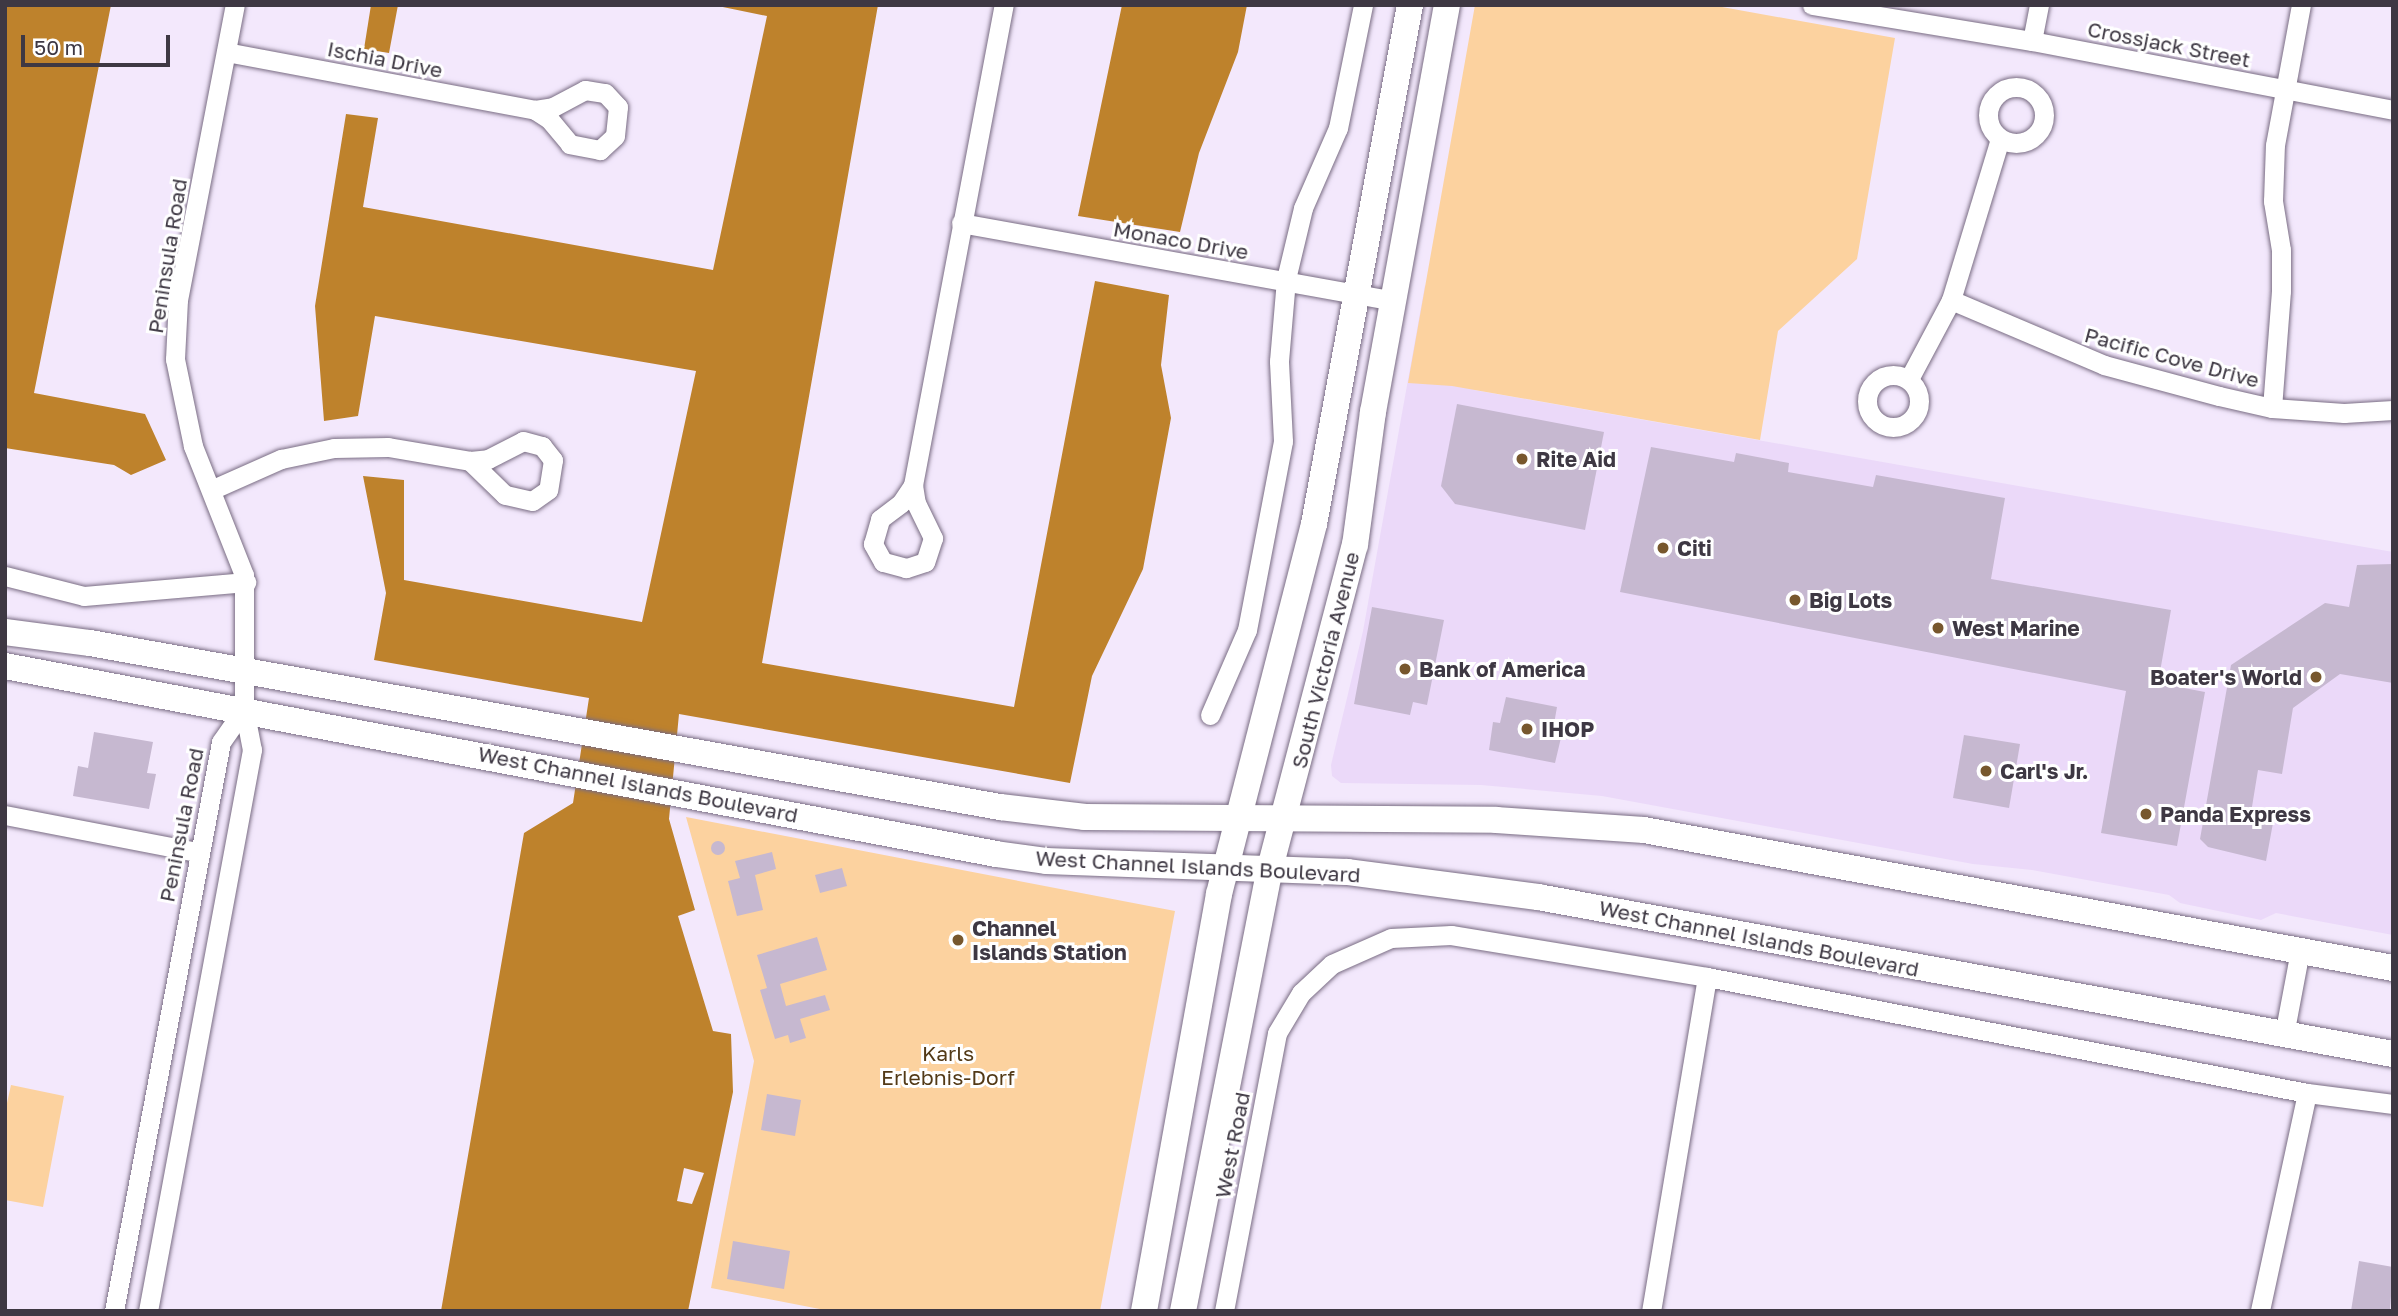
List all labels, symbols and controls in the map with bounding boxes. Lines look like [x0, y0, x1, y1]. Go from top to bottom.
street label: Crossjack Street [2085, 16, 2253, 72]
scale bar [24, 21, 173, 65]
text: 50 m [34, 34, 83, 60]
street label: Ischia Drive [325, 35, 445, 83]
street label: Peninsula Road [142, 177, 192, 335]
street label: Monaco Drive [1111, 216, 1251, 264]
street label: Pacific Cove Drive [2082, 322, 2262, 392]
place label: Rite Aid [1536, 446, 1616, 472]
marker: Rite Aid [1514, 451, 1530, 467]
place label: Citi [1677, 535, 1712, 561]
marker: Citi [1655, 540, 1671, 556]
street label: South Victoria Avenue [1286, 549, 1364, 771]
place label: Big Lots [1809, 587, 1892, 613]
marker: Big Lots [1787, 592, 1803, 608]
place label: West Marine [1952, 615, 2080, 641]
marker: West Marine [1930, 620, 1946, 636]
place label: Bank of America [1419, 656, 1585, 682]
marker: Bank of America [1397, 661, 1413, 677]
place label: Boater's World [2150, 664, 2302, 690]
marker: Boater's World [2308, 669, 2324, 685]
place label: IHOP [1541, 716, 1594, 742]
marker: IHOP [1519, 721, 1535, 737]
street label: West Channel Islands Boulevard [476, 741, 800, 827]
street label: Peninsula Road [154, 746, 208, 904]
place label: Carl's Jr. [2000, 758, 2088, 784]
marker: Carl's Jr. [1978, 763, 1994, 779]
place label: Panda Express [2160, 801, 2311, 827]
marker: Panda Express [2138, 806, 2154, 822]
street label: West Channel Islands Boulevard [1035, 845, 1361, 887]
street label: West Channel Islands Boulevard [1597, 895, 1921, 981]
place label: Channel Islands Station [972, 915, 1127, 965]
marker: Channel Islands Station [950, 932, 966, 948]
park label: Karls Erlebnis-Dorf [881, 1040, 1015, 1090]
street label: West Road [1209, 1090, 1255, 1200]

